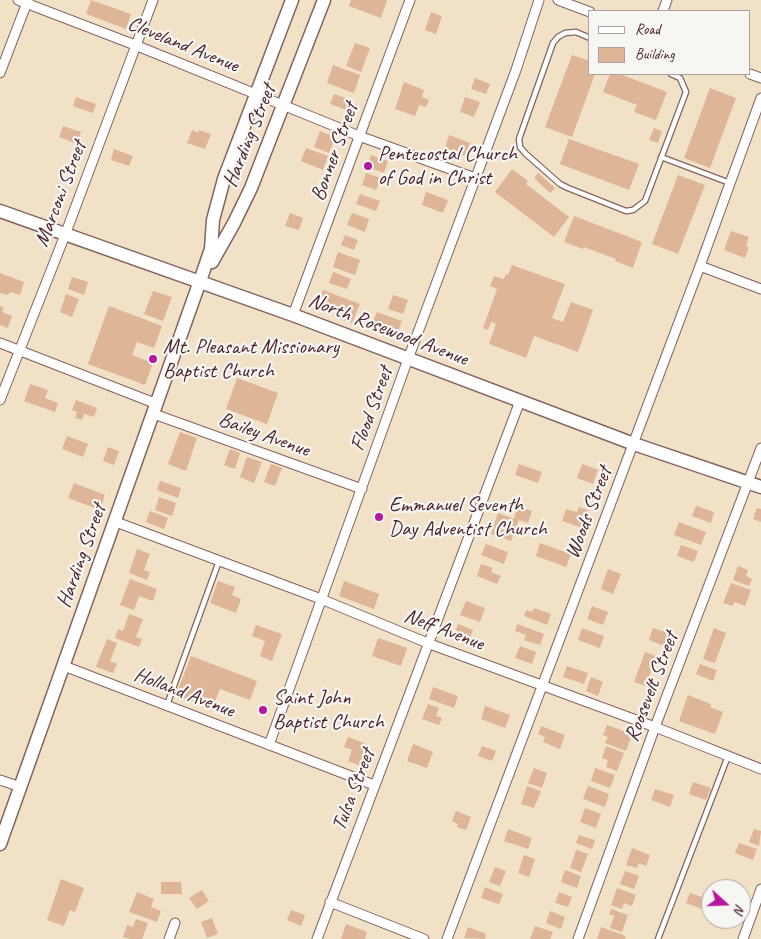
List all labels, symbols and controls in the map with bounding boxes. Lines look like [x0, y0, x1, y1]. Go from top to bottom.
legend [588, 10, 751, 75]
street label: Cleveland Avenue [124, 11, 242, 79]
text: Road [635, 20, 660, 39]
text: Building [635, 45, 674, 64]
street label: Harding Street [218, 81, 282, 191]
street label: Bonner Street [306, 100, 364, 204]
street label: Marconi Street [29, 138, 93, 250]
place label: Pentecostal Church of God in Christ [378, 141, 517, 191]
marker: Pentecostal Church of God in Christ [362, 160, 374, 172]
street label: North Rosewood Avenue [305, 288, 471, 372]
place label: Mt. Pleasant Missionary Baptist Church [163, 334, 339, 384]
marker: Mt. Pleasant Missionary Baptist Church [147, 353, 159, 365]
street label: Flood Street [345, 364, 399, 454]
street label: Bailey Avenue [215, 407, 313, 463]
street label: Woods Street [560, 464, 618, 562]
place label: Emmanuel Seventh Day Adventist Church [389, 492, 547, 542]
street label: Harding Street [52, 501, 112, 611]
marker: Emmanuel Seventh Day Adventist Church [373, 511, 385, 523]
street label: Neff Avenue [401, 603, 487, 657]
street label: Roosevelt Street [620, 629, 684, 745]
street label: Holland Avenue [130, 662, 238, 724]
place label: Saint John Baptist Church [273, 685, 384, 735]
marker: Saint John Baptist Church [257, 704, 269, 716]
street label: Tulsa Street [327, 745, 381, 835]
north arrow [701, 879, 751, 929]
text: N [730, 902, 749, 916]

